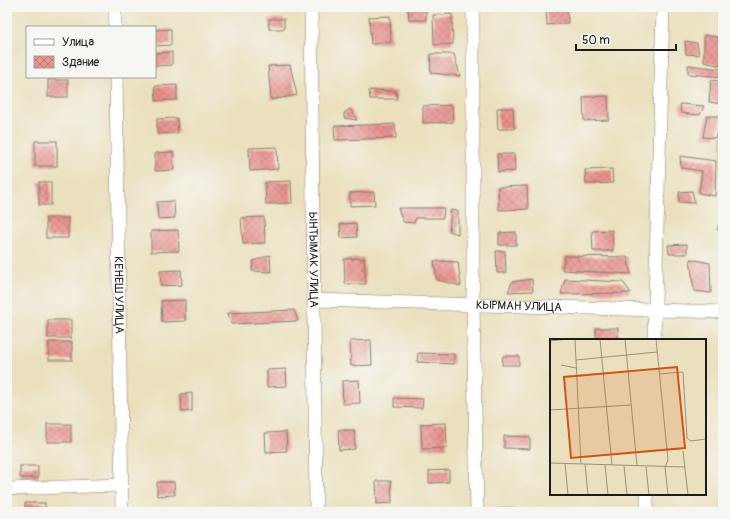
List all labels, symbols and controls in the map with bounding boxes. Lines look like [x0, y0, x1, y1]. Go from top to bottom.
legend [26, 26, 156, 78]
scale bar [576, 26, 676, 52]
text: 50 m [582, 33, 610, 48]
text: Улица [62, 35, 94, 50]
text: Здание [62, 55, 99, 70]
street label: ЫНТЫМАК УЛИЦА [305, 212, 321, 308]
street label: КЕНЕШ УЛИЦА [110, 256, 127, 334]
street label: КЫРМАН УЛИЦА [476, 298, 562, 315]
inset map [550, 339, 706, 495]

